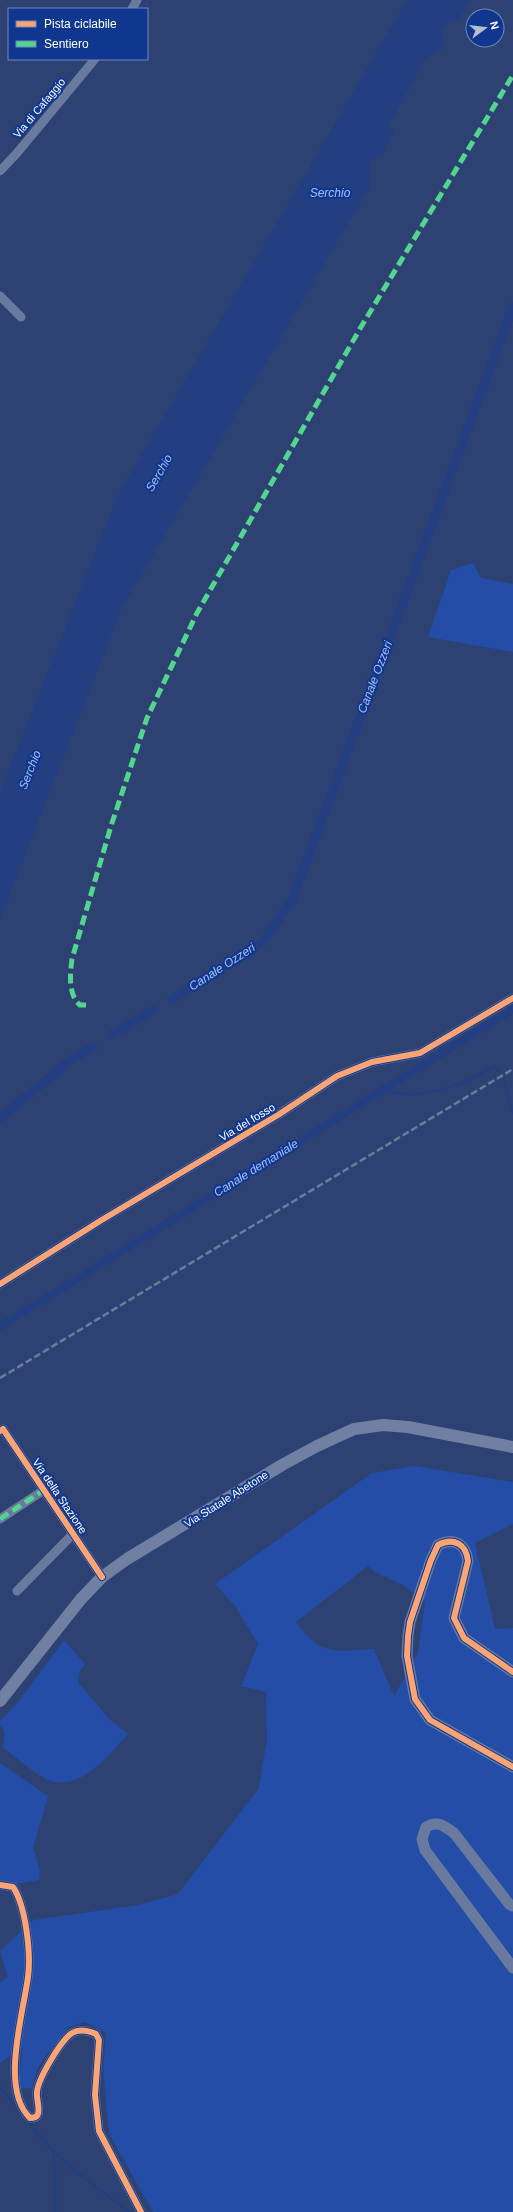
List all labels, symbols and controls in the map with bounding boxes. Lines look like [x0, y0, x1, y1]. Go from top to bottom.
legend [8, 8, 148, 60]
north arrow [465, 8, 505, 48]
text: Pista ciclabile [44, 17, 117, 31]
text: N [488, 20, 501, 31]
text: Sentiero [44, 37, 89, 51]
street label: Via di Cafaggio [10, 76, 68, 140]
water label: Serchio [310, 186, 351, 200]
water label: Serchio [143, 452, 175, 494]
water label: Canale Ozzeri [355, 639, 395, 715]
water label: Serchio [16, 748, 44, 791]
water label: Canale Ozzeri [186, 940, 258, 994]
street label: Via del fosso [217, 1101, 277, 1143]
water label: Canale demaniale [211, 1136, 301, 1200]
street label: Via della Stazione [30, 1456, 90, 1536]
street label: Via Statale Abetone [182, 1468, 270, 1530]

